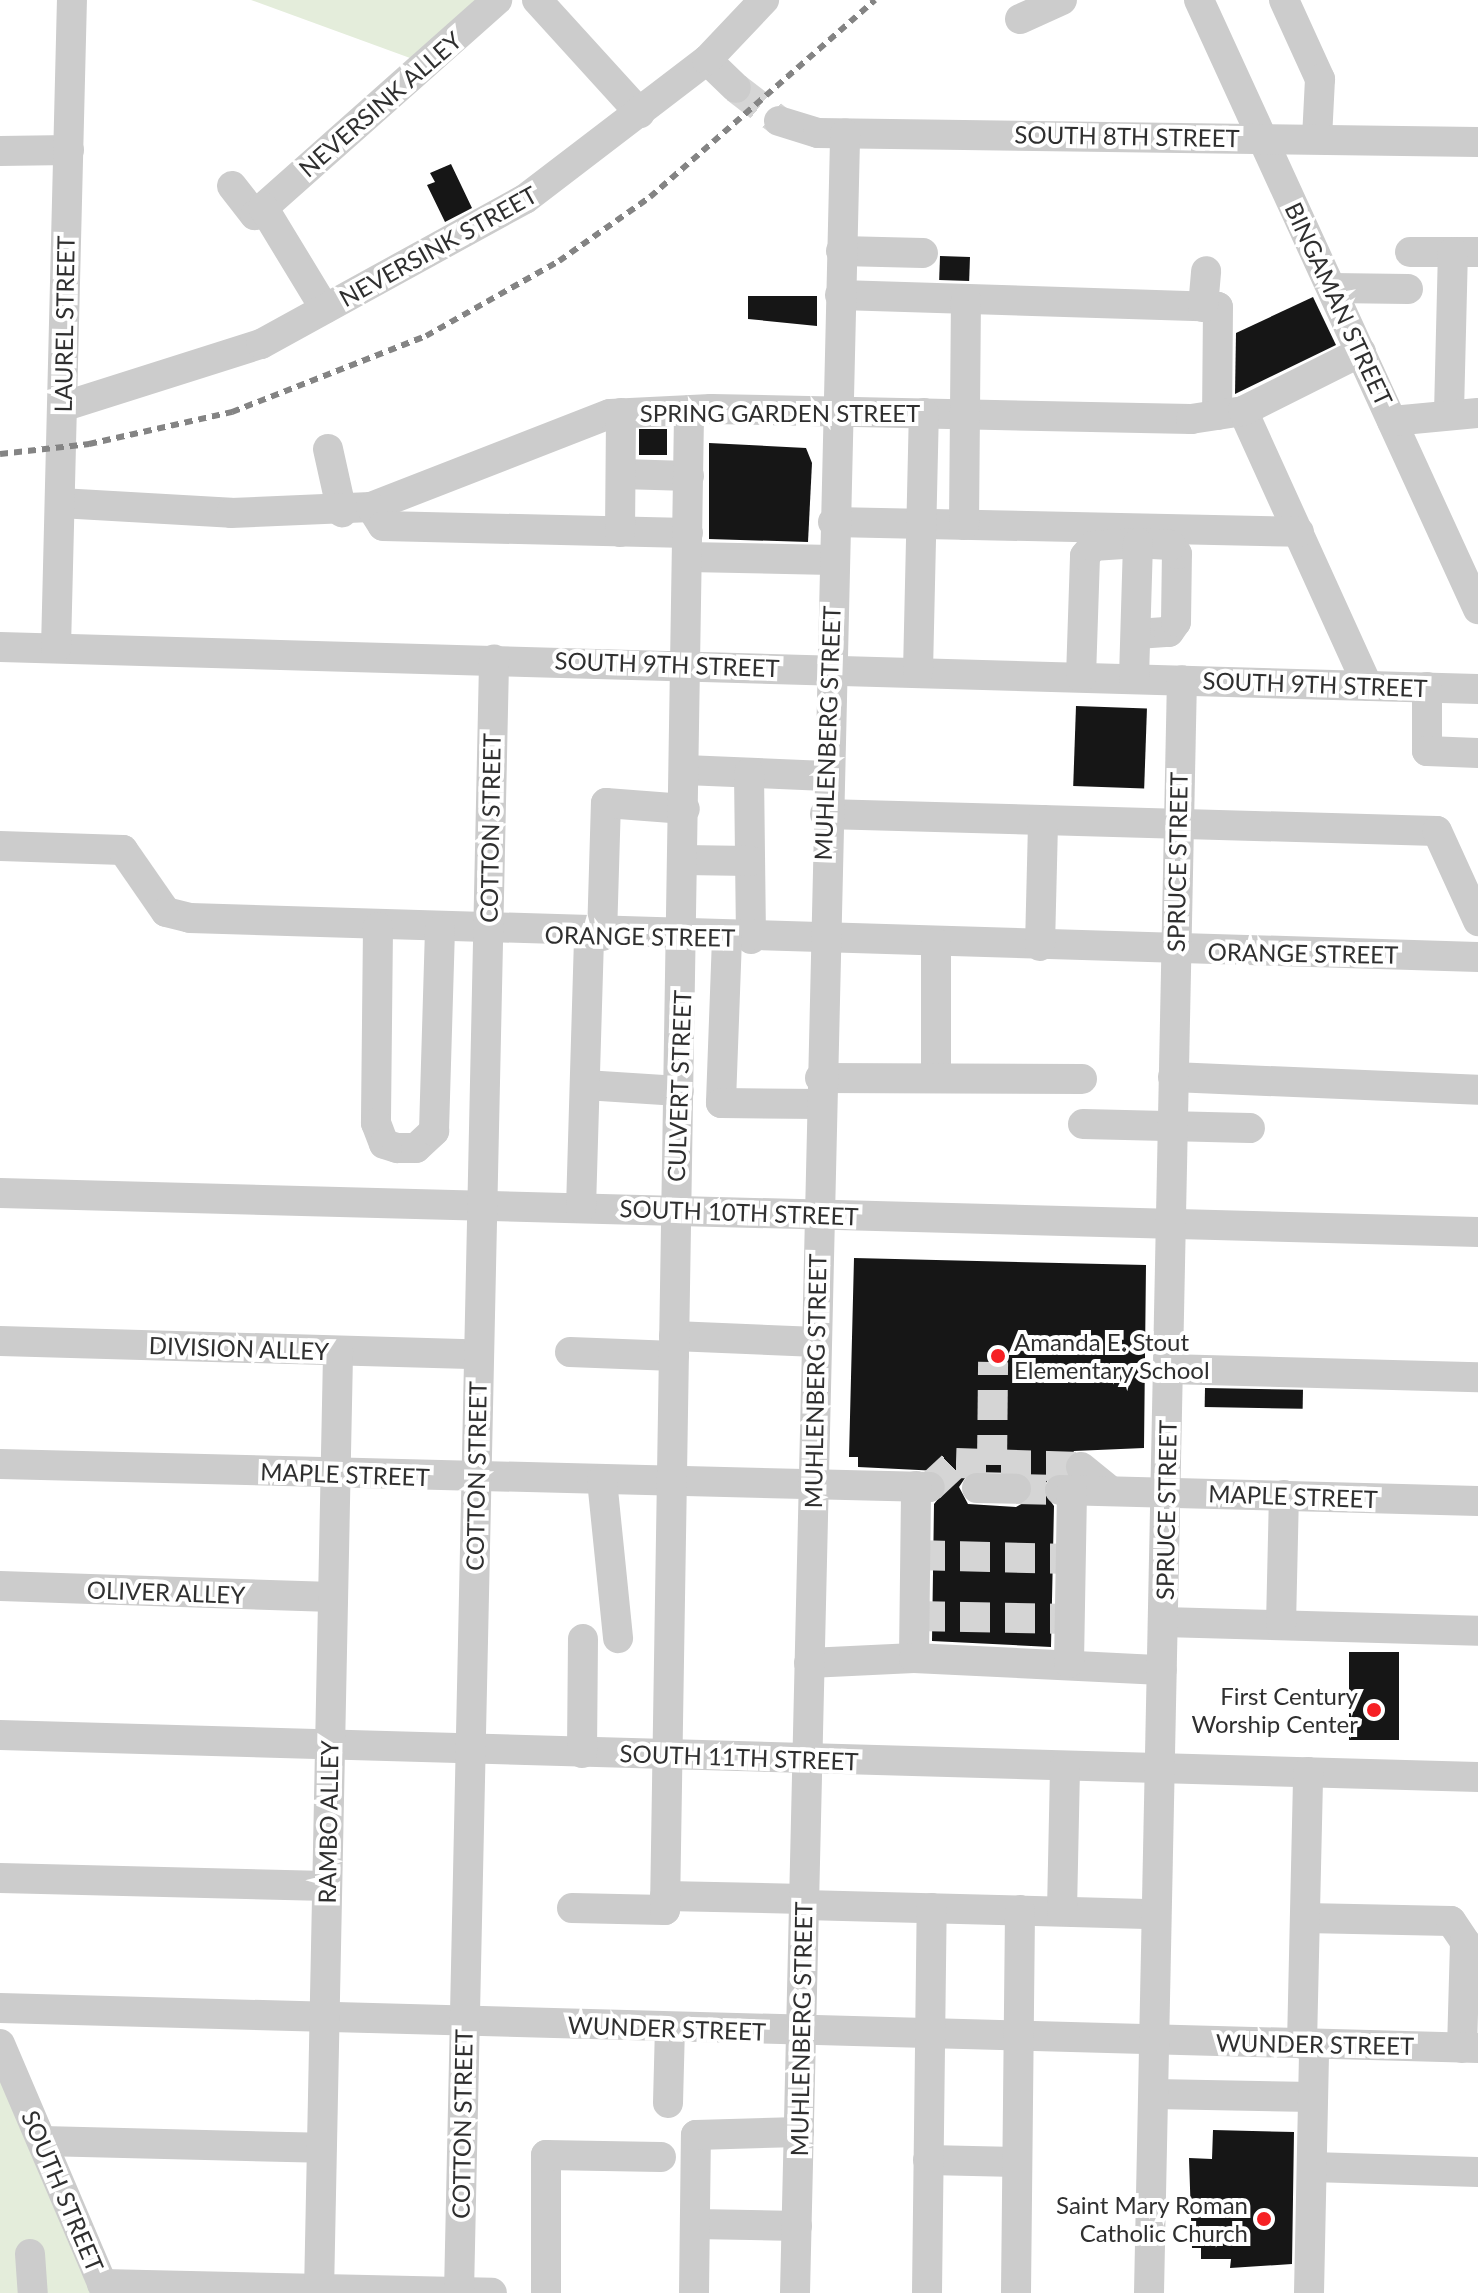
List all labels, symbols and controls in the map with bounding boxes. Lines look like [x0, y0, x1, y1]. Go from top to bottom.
street label: NEVERSINK ALLEY [292, 25, 468, 183]
street label: SOUTH 8TH STREET [1014, 120, 1240, 152]
street label: NEVERSINK STREET [334, 180, 542, 312]
street label: BINGAMAN STREET [1279, 198, 1399, 410]
street label: LAUREL STREET [48, 235, 80, 413]
street label: SPRING GARDEN STREET [640, 399, 920, 427]
street label: MUHLENBERG STREET [808, 605, 846, 861]
street label: SOUTH 9TH STREET [554, 646, 780, 682]
street label: SOUTH 9TH STREET [1202, 666, 1428, 702]
street label: COTTON STREET [474, 733, 506, 923]
street label: SPRUCE STREET [1161, 772, 1193, 952]
street label: ORANGE STREET [545, 920, 735, 952]
street label: ORANGE STREET [1208, 937, 1398, 969]
street label: CULVERT STREET [661, 989, 697, 1183]
street label: SOUTH 10TH STREET [619, 1193, 859, 1231]
street label: MUHLENBERG STREET [798, 1253, 832, 1509]
place label: Amanda E. Stout Elementary School [1014, 1328, 1210, 1384]
street label: DIVISION ALLEY [148, 1330, 330, 1366]
marker: Amanda E. Stout Elementary School [989, 1347, 1007, 1365]
street label: COTTON STREET [460, 1381, 492, 1571]
street label: SPRUCE STREET [1150, 1420, 1182, 1600]
street label: MAPLE STREET [260, 1457, 430, 1491]
street label: MAPLE STREET [1208, 1479, 1378, 1513]
street label: OLIVER ALLEY [86, 1575, 246, 1609]
place label: First Century Worship Center [1191, 1682, 1358, 1738]
marker: First Century Worship Center [1365, 1701, 1383, 1719]
street label: SOUTH 11TH STREET [619, 1738, 859, 1776]
street label: RAMBO ALLEY [312, 1740, 344, 1904]
street label: MUHLENBERG STREET [784, 1901, 818, 2157]
street label: WUNDER STREET [567, 2010, 767, 2046]
street label: WUNDER STREET [1216, 2028, 1414, 2060]
street label: COTTON STREET [446, 2029, 478, 2219]
street label: SOUTH STREET [16, 2106, 110, 2276]
place label: Saint Mary Roman Catholic Church [1055, 2191, 1248, 2247]
marker: Saint Mary Roman Catholic Church [1255, 2210, 1273, 2228]

